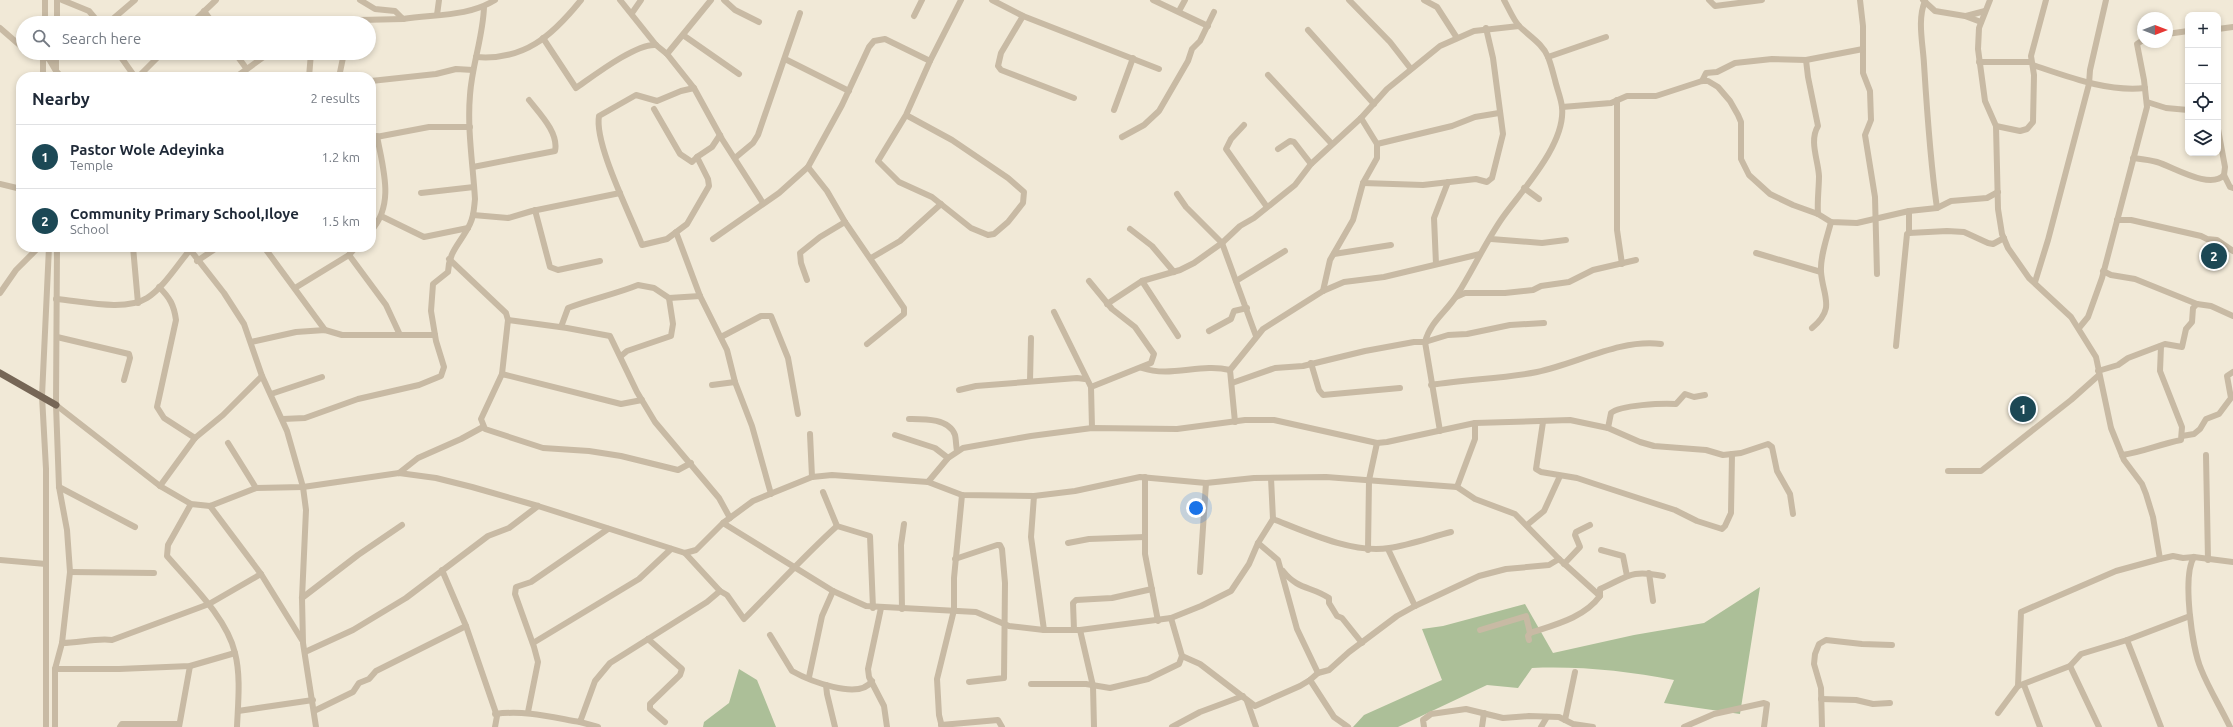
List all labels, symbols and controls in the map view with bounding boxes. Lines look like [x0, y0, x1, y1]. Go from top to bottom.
north arrow [2137, 12, 2173, 48]
map controls [2185, 12, 2221, 156]
button: + [2185, 12, 2221, 48]
search box [16, 16, 376, 60]
icon: search [30, 27, 52, 49]
text: Search here [62, 30, 141, 47]
button: − [2185, 48, 2221, 84]
button: locate [2185, 84, 2221, 120]
text: Nearby [32, 89, 90, 108]
text: 2 results [310, 91, 360, 105]
button: layers [2185, 120, 2221, 156]
text: Pastor Wole Adeyinka [70, 141, 224, 158]
text: 1 [41, 150, 49, 164]
text: 1.2 km [321, 150, 360, 164]
text: Temple [70, 158, 113, 172]
text: Community Primary School,Iloye [70, 205, 299, 222]
text: 2 [41, 214, 49, 228]
text: 1.5 km [321, 214, 360, 228]
text: School [70, 222, 109, 236]
pin: 2 [2201, 241, 2227, 271]
pin: 1 [2010, 394, 2036, 424]
your location [1186, 498, 1206, 518]

